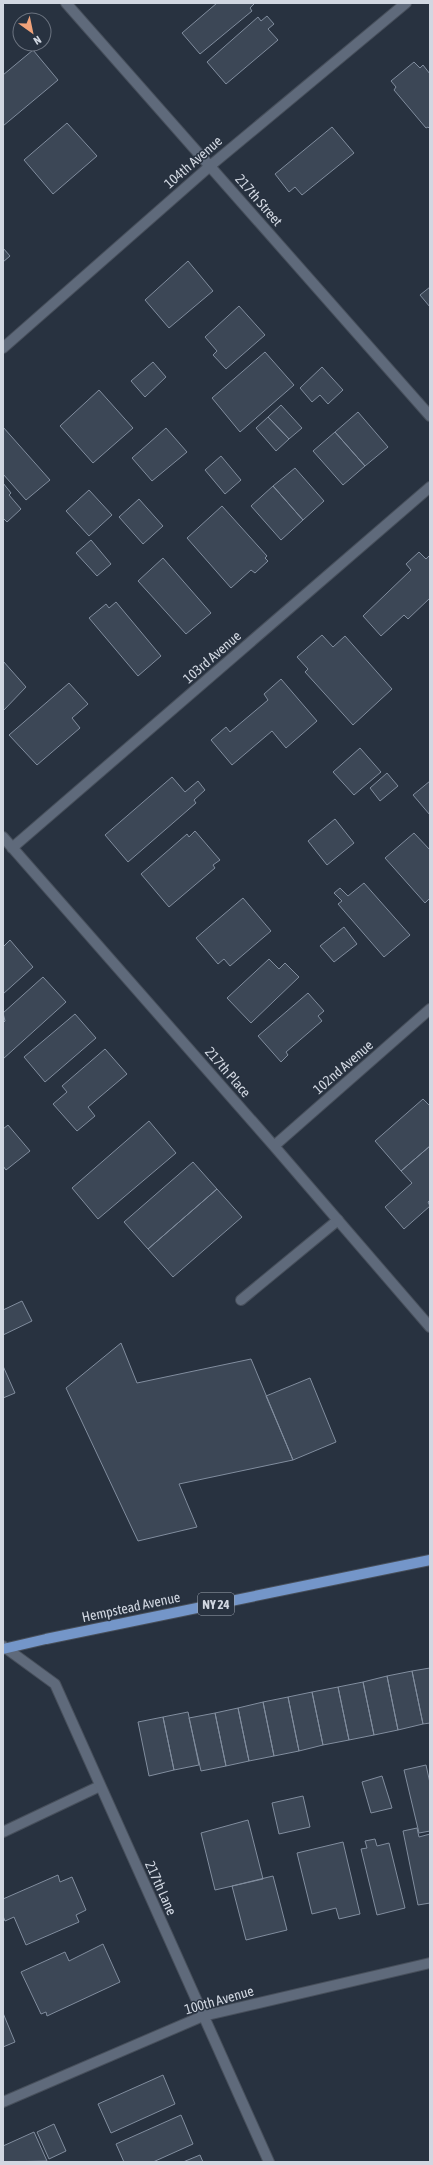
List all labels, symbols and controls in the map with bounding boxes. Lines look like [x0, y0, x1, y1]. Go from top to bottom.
north arrow [12, 12, 52, 52]
text: N [31, 34, 43, 47]
street label: 104th Avenue [161, 133, 225, 191]
street label: 217th Street [232, 171, 286, 229]
street label: 103rd Avenue [180, 628, 244, 686]
street label: 102nd Avenue [310, 1037, 376, 1097]
street label: 217th Place [202, 1044, 254, 1100]
street label: Hempstead Avenue [80, 1589, 182, 1625]
road number: NY 24 [198, 1593, 234, 1615]
street label: 217th Lane [142, 1858, 180, 1918]
street label: 100th Avenue [183, 1982, 255, 2018]

